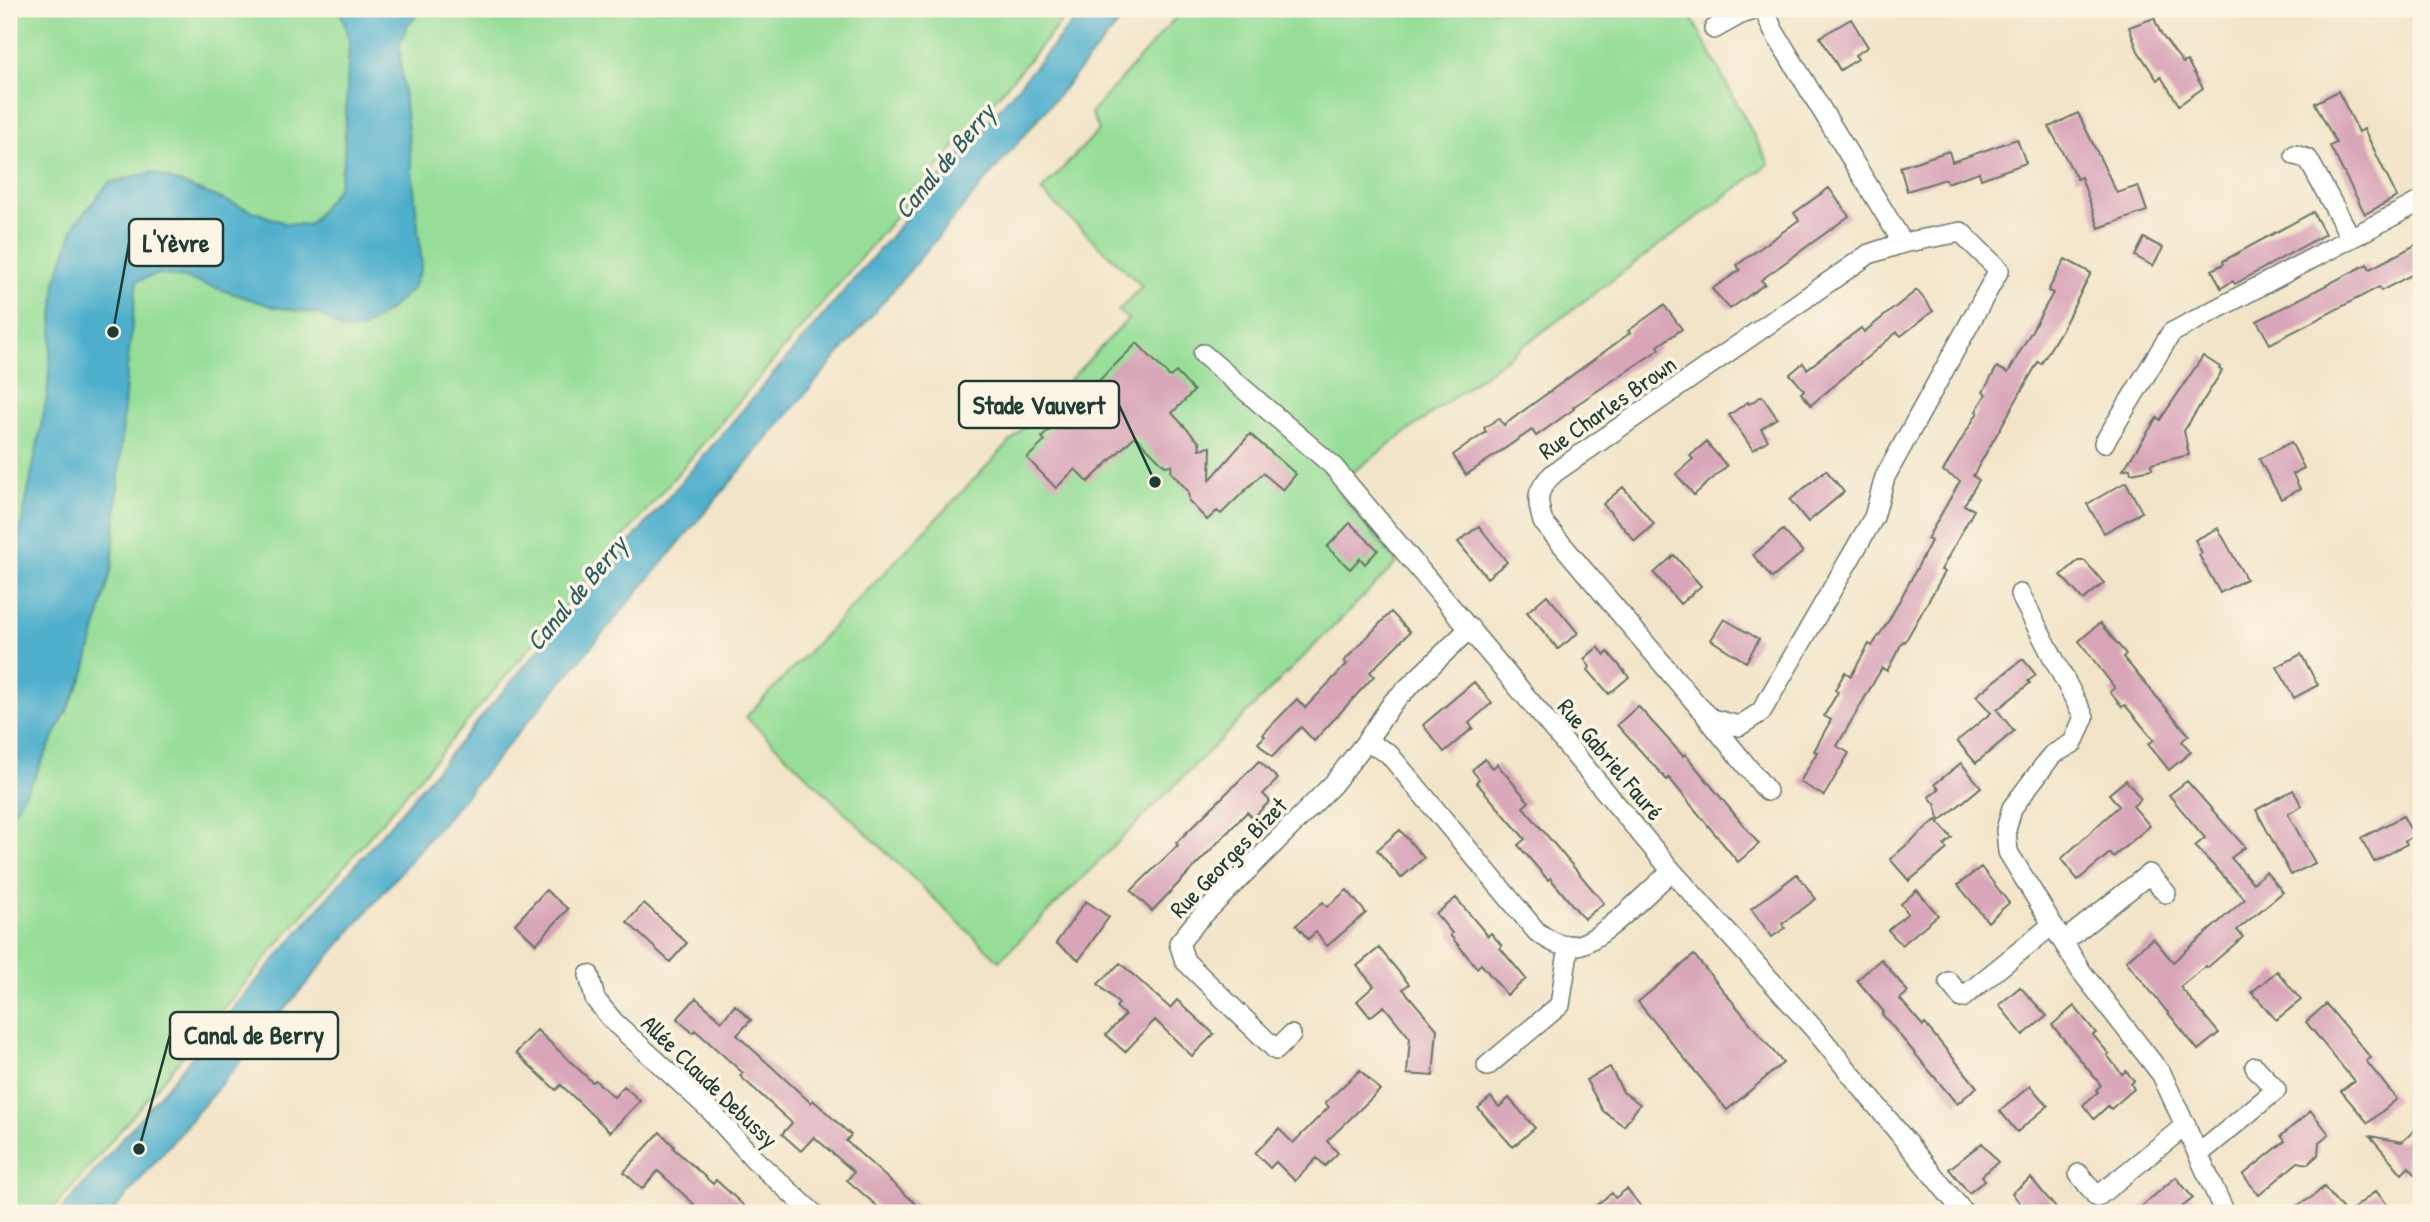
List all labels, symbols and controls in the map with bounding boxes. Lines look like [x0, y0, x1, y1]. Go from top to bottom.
water label: Canal de Berry [886, 94, 1005, 227]
callout: L'Yèvre [129, 219, 223, 266]
text: L'Yèvre [143, 225, 210, 260]
street label: Rue Charles Brown [1532, 348, 1682, 466]
callout: Stade Vauvert [959, 381, 1119, 428]
text: Stade Vauvert [973, 387, 1106, 422]
water label: Canal de Berry [518, 526, 637, 659]
street label: Rue Gabriel Fauré [1551, 692, 1672, 827]
street label: Rue Georges Bizet [1162, 789, 1294, 924]
street label: Allée Claude Debussy [635, 1007, 785, 1155]
callout: Canal de Berry [170, 1012, 338, 1059]
text: Canal de Berry [184, 1017, 324, 1053]

